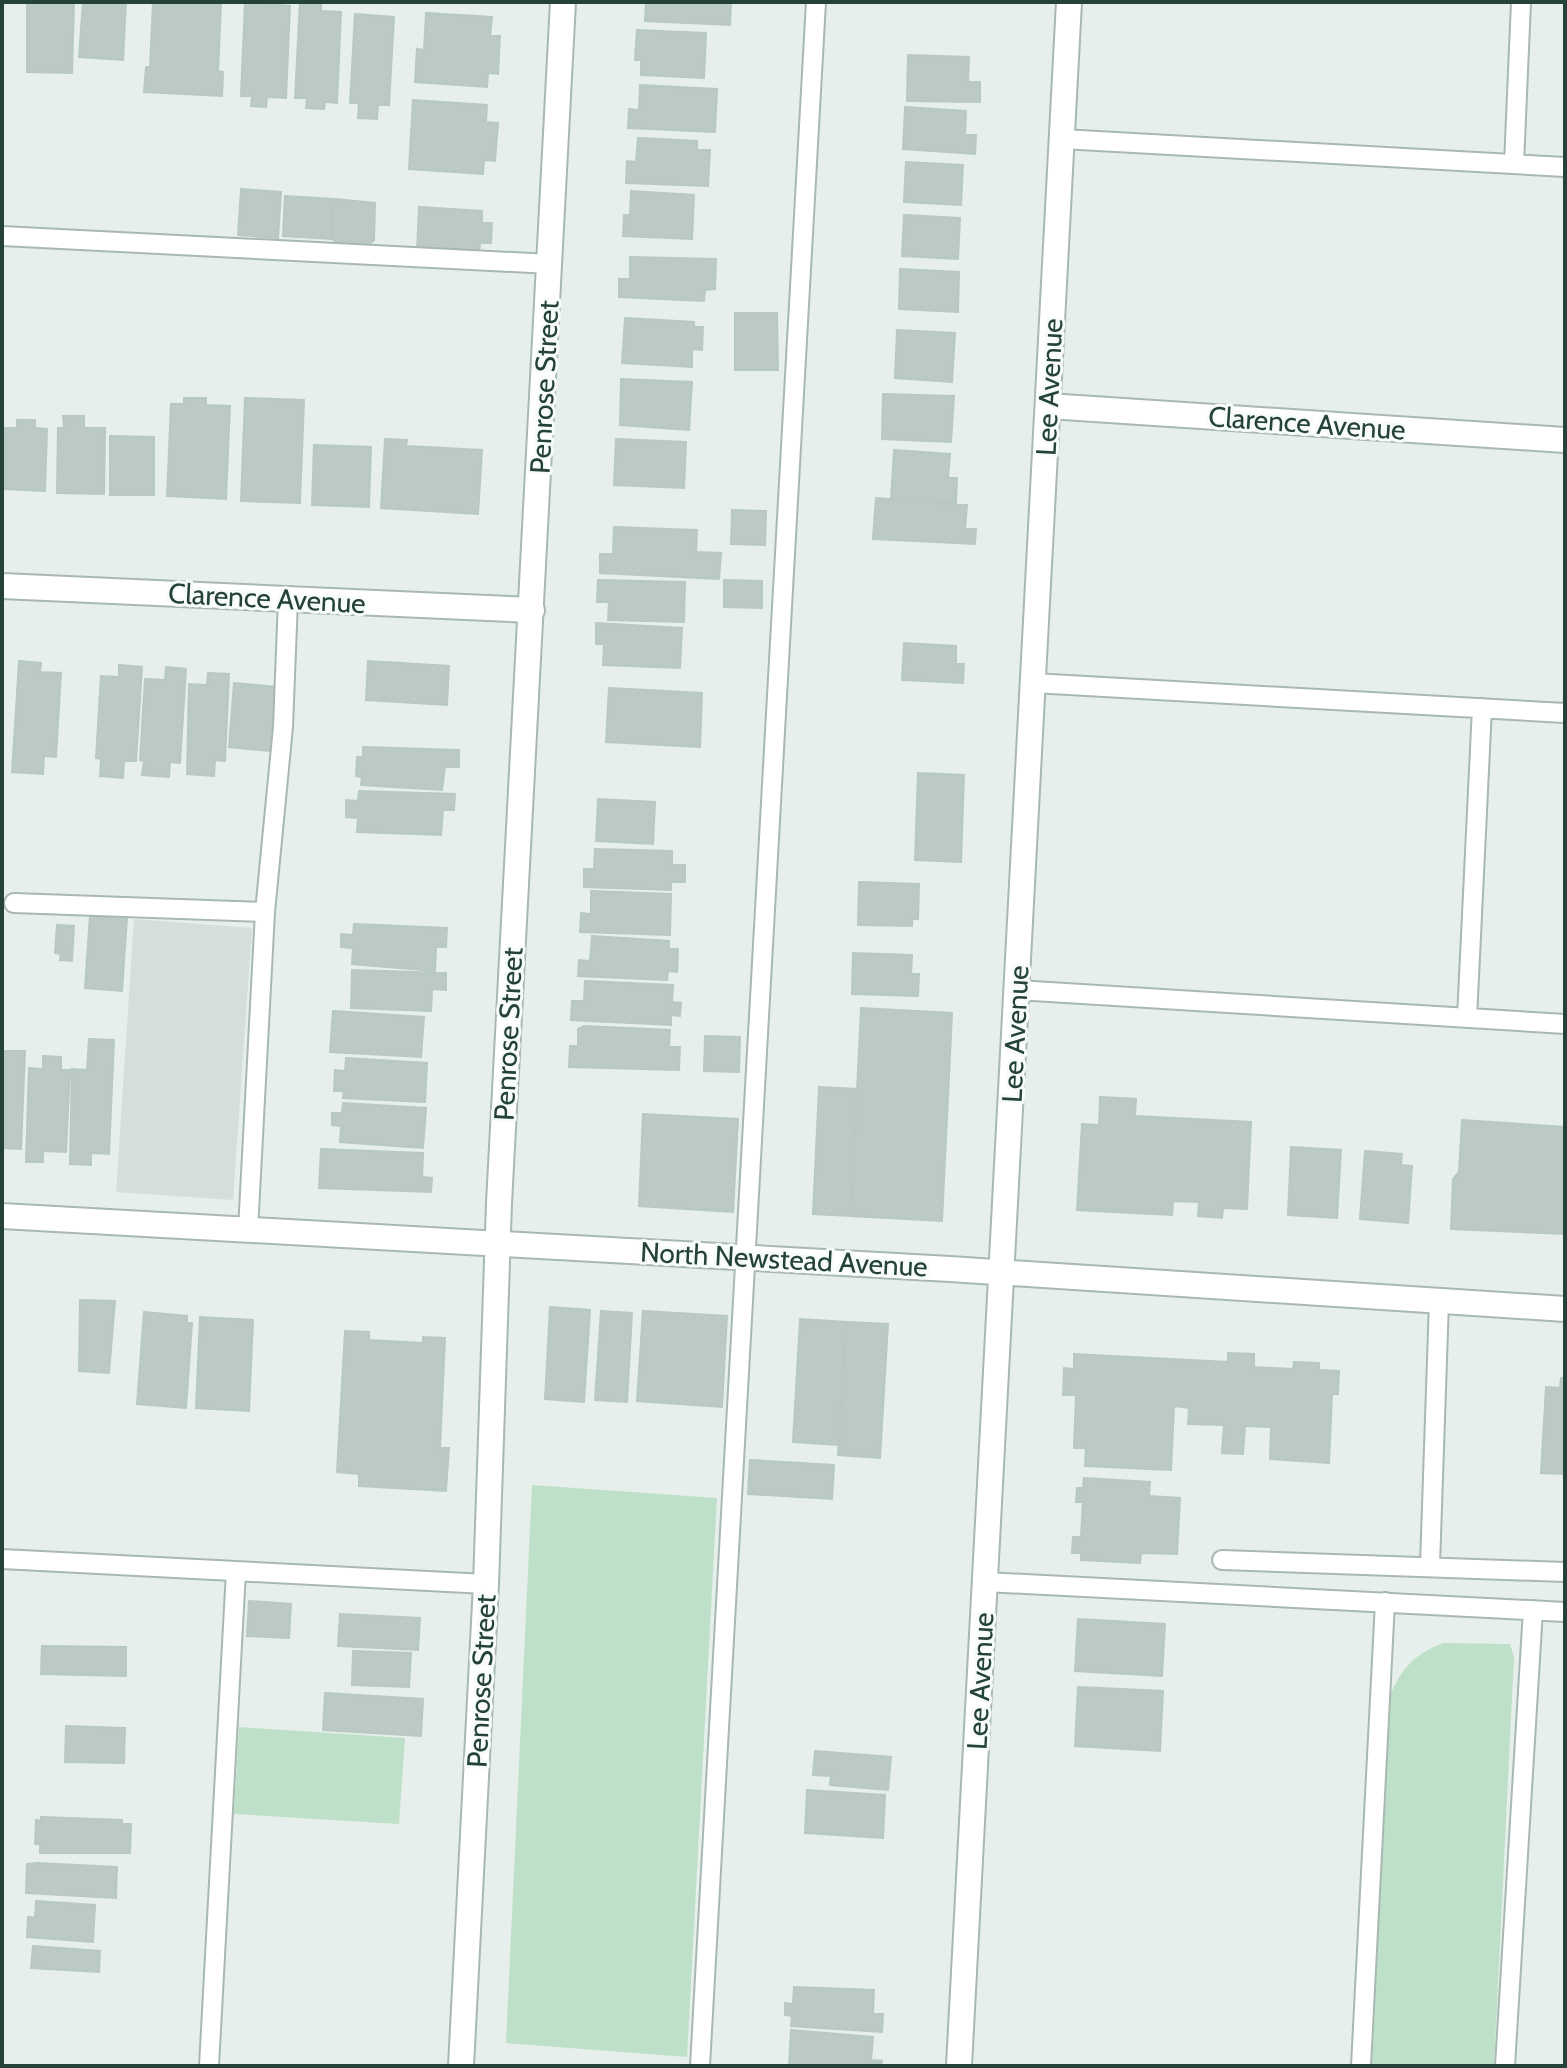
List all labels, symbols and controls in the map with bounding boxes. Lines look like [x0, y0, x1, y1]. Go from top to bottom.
street label: Penrose Street [522, 299, 566, 475]
street label: Lee Avenue [1028, 317, 1070, 457]
street label: Clarence Avenue [1207, 399, 1407, 447]
street label: Clarence Avenue [167, 576, 367, 620]
street label: Penrose Street [486, 946, 530, 1122]
street label: Lee Avenue [994, 964, 1036, 1104]
street label: North Newstead Avenue [639, 1234, 929, 1284]
street label: Penrose Street [459, 1593, 503, 1769]
street label: Lee Avenue [959, 1611, 1001, 1751]

